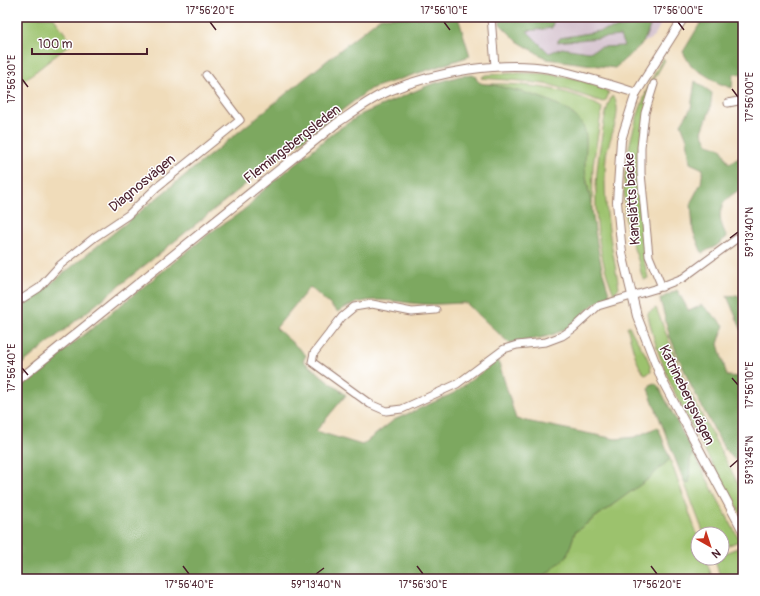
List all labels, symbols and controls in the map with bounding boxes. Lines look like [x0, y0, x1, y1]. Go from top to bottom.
text: 17°56'20"E [186, 5, 234, 17]
text: 17°56'10"E [421, 5, 467, 17]
text: 17°56'00"E [653, 5, 703, 17]
scale bar [32, 30, 147, 56]
text: 100 m [38, 37, 73, 52]
text: 17°56'30"E [6, 55, 18, 103]
text: 17°56'00"E [744, 72, 756, 122]
street label: Flemingsbergsleden [240, 101, 344, 187]
street label: Diagnosvägen [105, 150, 179, 216]
street label: Kanslätts backe [620, 152, 644, 246]
text: 59°13'40"N [744, 207, 756, 257]
street label: Katrinebergsvägen [655, 342, 719, 448]
text: 17°56'40"E [6, 344, 18, 392]
text: 17°56'10"E [744, 362, 756, 408]
text: 59°13'45"N [744, 436, 756, 484]
north arrow [690, 526, 730, 566]
text: N [709, 546, 723, 561]
text: 17°56'40"E [165, 579, 213, 591]
text: 59°13'40"N [291, 579, 341, 591]
text: 17°56'30"E [399, 579, 447, 591]
text: 17°56'20"E [633, 579, 681, 591]

